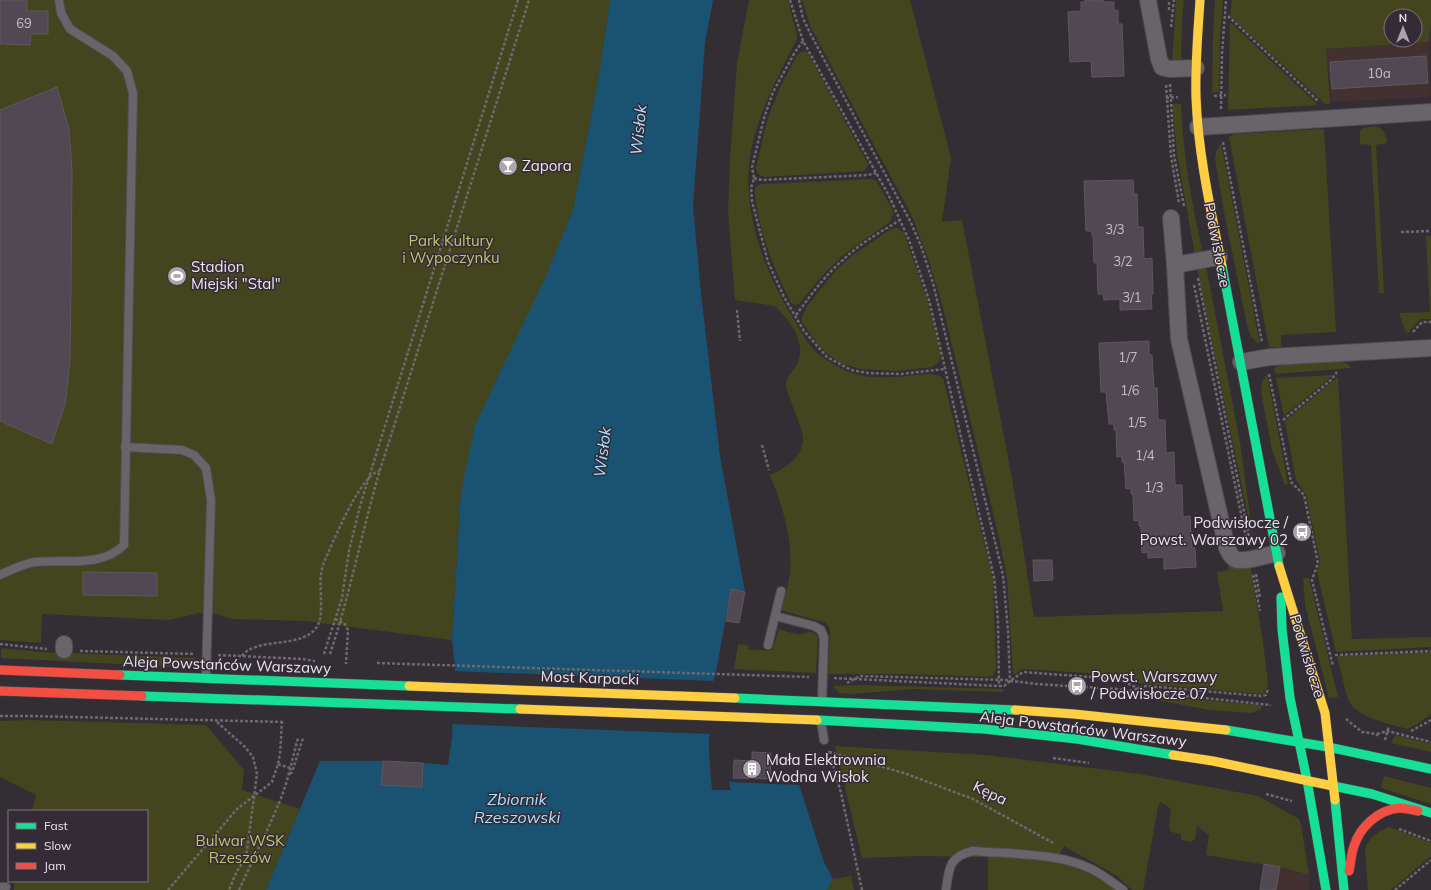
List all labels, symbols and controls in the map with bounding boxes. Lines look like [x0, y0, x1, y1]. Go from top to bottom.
north arrow [1383, 8, 1423, 48]
text: N [1399, 11, 1407, 25]
house number: 69 [16, 15, 32, 31]
house number: 10a [1367, 65, 1391, 81]
water label: Wisłok [625, 103, 651, 156]
bar icon: Zapora [497, 155, 519, 177]
place label: Zapora [522, 156, 572, 175]
street label: Podwisłocze [1200, 201, 1235, 289]
house number: 3/3 [1105, 221, 1125, 237]
park label: Park Kultury i Wypoczynku [402, 231, 500, 267]
house number: 3/2 [1113, 253, 1133, 269]
place label: Stadion Miejski "Stal" [191, 257, 281, 293]
sports icon: Stadion Miejski "Stal" [166, 265, 188, 287]
house number: 3/1 [1122, 289, 1142, 305]
house number: 1/7 [1118, 349, 1138, 365]
house number: 1/6 [1120, 382, 1140, 398]
house number: 1/5 [1127, 414, 1147, 430]
water label: Wisłok [589, 425, 615, 478]
house number: 1/4 [1135, 447, 1155, 463]
house number: 1/3 [1144, 479, 1164, 495]
place label: Podwisłocze / Powst. Warszawy 02 [1140, 513, 1289, 549]
bus stop icon: Podwisłocze / Powst. Warszawy 02 [1291, 521, 1313, 543]
street label: Podwisłocze [1286, 612, 1329, 700]
street label: Aleja Powstańców Warszawy [123, 651, 332, 678]
street label: Most Karpacki [540, 666, 640, 689]
place label: Powst. Warszawy / Podwisłocze 07 [1090, 667, 1217, 703]
bus stop icon: Powst. Warszawy / Podwisłocze 07 [1066, 675, 1088, 697]
street label: Aleja Powstańców Warszawy [978, 706, 1188, 751]
place label: Mała Elektrownia Wodna Wisłok [766, 750, 886, 786]
building icon: Mała Elektrownia Wodna Wisłok [741, 758, 763, 780]
street label: Kępa [970, 776, 1010, 809]
water label: Zbiornik Rzeszowski [474, 789, 561, 827]
legend [8, 810, 148, 882]
text: Fast [44, 818, 68, 833]
park label: Bulwar WSK Rzeszów [195, 831, 285, 867]
text: Slow [44, 838, 72, 853]
text: Jam [44, 858, 66, 873]

